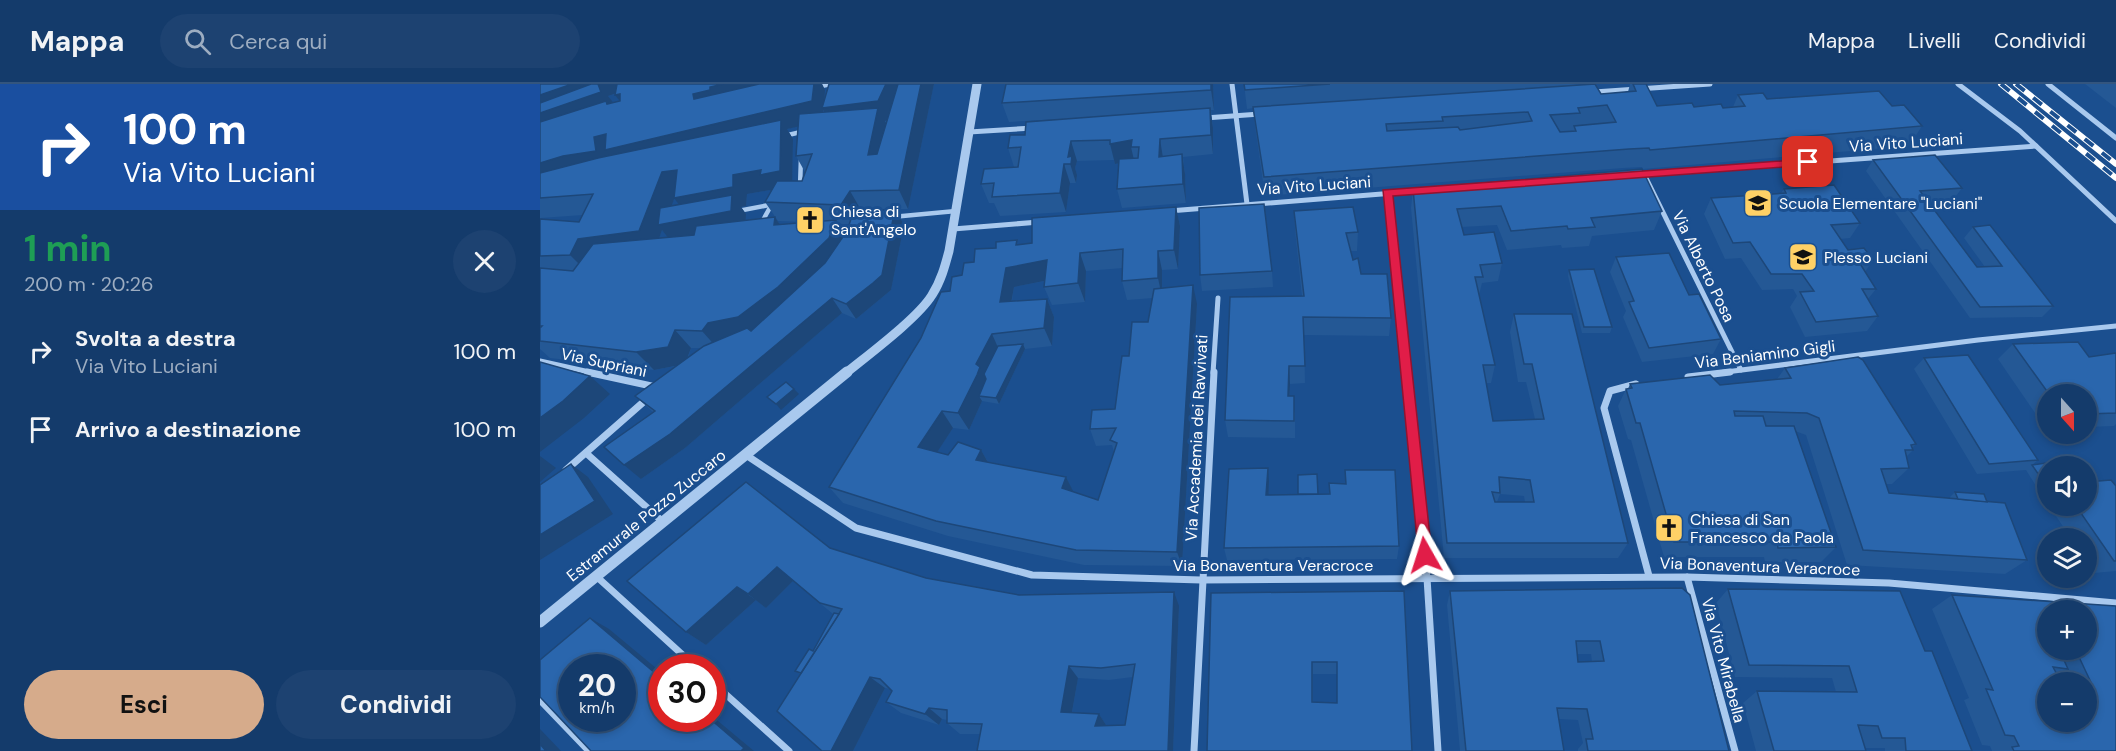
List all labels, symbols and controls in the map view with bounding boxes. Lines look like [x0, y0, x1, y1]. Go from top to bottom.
search box [160, 14, 580, 68]
text: Mappa [30, 23, 124, 60]
icon: search [181, 25, 214, 58]
text: Cerca qui [229, 27, 327, 56]
text: Mappa [1808, 27, 1875, 55]
text: Livelli [1908, 27, 1961, 55]
text: Condividi [1994, 27, 2086, 55]
text: 100 m [123, 102, 247, 157]
icon: right [24, 108, 102, 186]
street label: Via Vito Luciani [1848, 128, 1964, 157]
pin [1782, 136, 1833, 187]
icon: arrive [1791, 145, 1824, 178]
text: Via Vito Luciani [123, 155, 316, 190]
street label: Via Vito Luciani [1256, 171, 1372, 200]
school or university icon: Scuola Elementare "Luciani" [1742, 187, 1774, 219]
place label: Scuola Elementare "Luciani" [1779, 193, 1983, 214]
place label: Chiesa di Sant'Angelo [831, 201, 917, 240]
church icon: Chiesa di Sant'Angelo [794, 204, 826, 236]
street label: Via Alberto Posa [1667, 207, 1740, 325]
text: 1 min [24, 225, 112, 272]
button: close [453, 230, 516, 293]
school or university icon: Plesso Luciani [1787, 241, 1819, 273]
place label: Plesso Luciani [1824, 247, 1928, 268]
text: 200 m · 20:26 [24, 271, 154, 297]
text: Svolta a destra [75, 324, 236, 353]
street label: Via Accademia dei Ravvivati [1181, 334, 1212, 542]
icon: right [24, 335, 57, 368]
street label: Via Beniamino Gigli [1694, 335, 1836, 374]
text: 100 m [454, 337, 516, 366]
street label: Via Supriani [559, 343, 649, 382]
text: Via Vito Luciani [75, 353, 218, 379]
north arrow [2037, 384, 2097, 444]
map controls [2037, 384, 2097, 732]
icon: arrive [24, 413, 57, 446]
text: Arrivo a destinazione [75, 415, 301, 444]
text: 100 m [454, 415, 516, 444]
street label: Estramurale Pozzo Zuccaro [562, 445, 730, 586]
button: sound [2037, 456, 2097, 516]
place label: Chiesa di San Francesco da Paola [1690, 509, 1834, 548]
church icon: Chiesa di San Francesco da Paola [1653, 512, 1685, 544]
position arrow [1393, 523, 1457, 587]
button: layers [2037, 528, 2097, 588]
street label: Via Bonaventura Veracroce [1659, 553, 1861, 580]
street label: Via Bonaventura Veracroce [1173, 555, 1373, 576]
street label: Via Vito Mirabella [1697, 595, 1750, 725]
button: + [2037, 600, 2097, 660]
speed limit sign: 30 [648, 654, 726, 732]
text: 20 [578, 666, 616, 705]
button: Esci [24, 670, 264, 739]
button: Condividi [276, 670, 516, 739]
button: − [2037, 672, 2097, 732]
text: km/h [579, 698, 615, 718]

